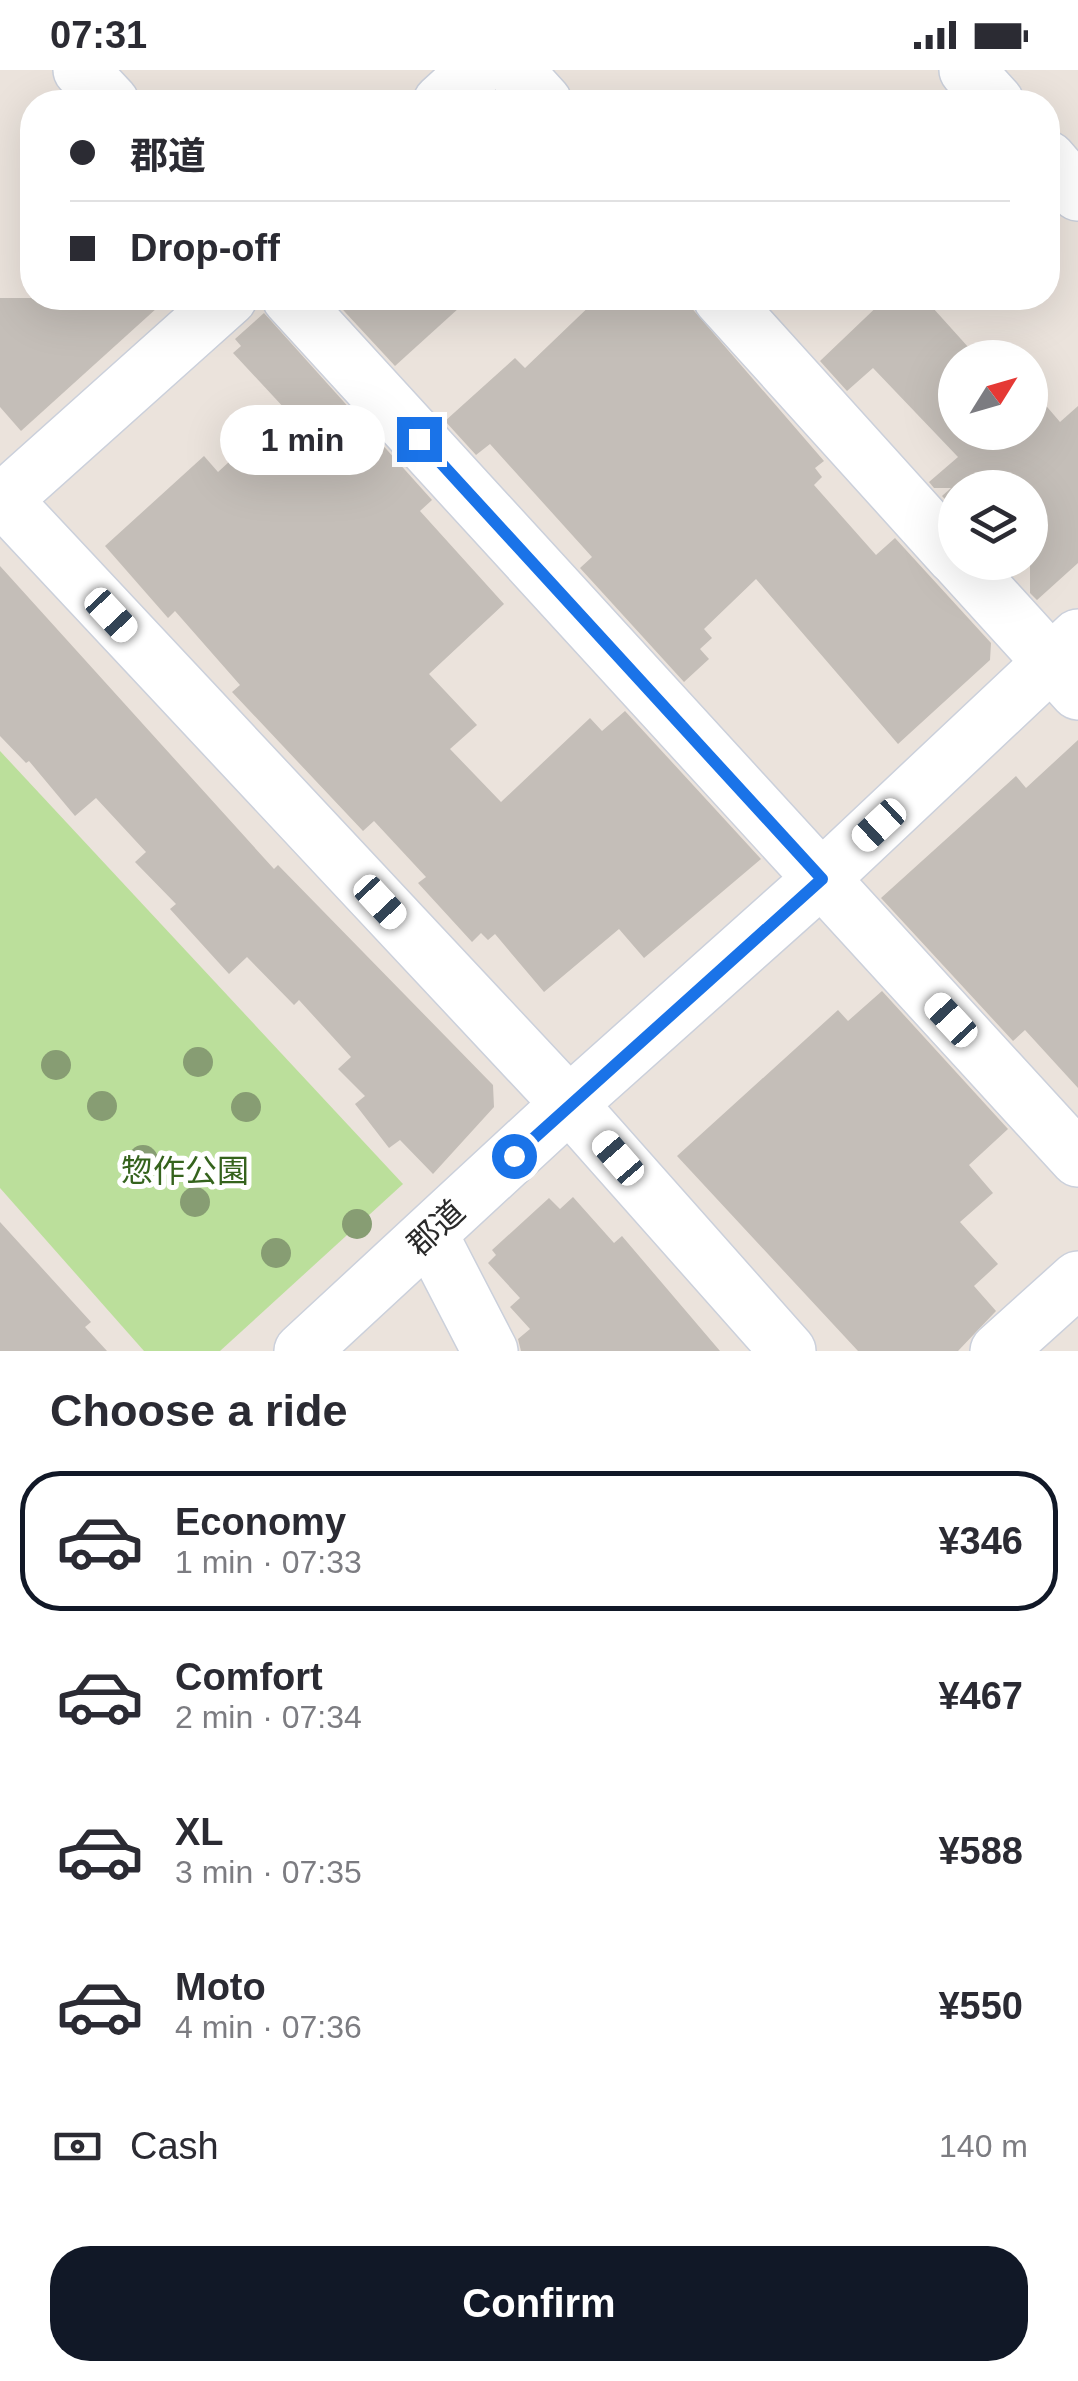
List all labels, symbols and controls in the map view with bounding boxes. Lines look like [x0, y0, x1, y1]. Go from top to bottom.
text: 07:31 [50, 14, 147, 56]
text: 郡道 [130, 135, 206, 177]
text: Drop-off [130, 227, 280, 269]
north arrow [938, 340, 1048, 450]
map controls [938, 340, 1048, 580]
callout: 1 min [219, 404, 384, 474]
route end [397, 417, 442, 462]
text: 1 min [261, 422, 344, 458]
button: layers [938, 470, 1048, 580]
car [80, 583, 142, 647]
car [847, 794, 911, 856]
car [349, 870, 411, 934]
car [920, 988, 982, 1052]
car [587, 1126, 649, 1190]
route start [492, 1134, 537, 1179]
park label: 惣作公園 [121, 1153, 249, 1189]
street label: 郡道 [400, 1193, 472, 1263]
text: Choose a ride [50, 1385, 348, 1436]
icon: car [55, 1496, 145, 1586]
text: Economy [175, 1501, 346, 1543]
text: ¥346 [938, 1520, 1023, 1562]
text: 1 min · 07:33 [175, 1544, 362, 1580]
icon: car [55, 1651, 145, 1741]
text: Comfort [175, 1656, 323, 1698]
text: ¥467 [938, 1675, 1023, 1717]
text: 2 min · 07:34 [175, 1699, 362, 1735]
icon: car [55, 1806, 145, 1896]
text: XL [175, 1811, 224, 1853]
text: ¥588 [938, 1830, 1023, 1872]
text: 3 min · 07:35 [175, 1854, 362, 1890]
icon: car [55, 1961, 145, 2051]
text: Moto [175, 1966, 266, 2008]
text: ¥550 [938, 1985, 1023, 2027]
text: 4 min · 07:36 [175, 2009, 362, 2045]
icon: cash [50, 2119, 105, 2174]
text: Cash [130, 2125, 219, 2167]
text: 140 m [939, 2128, 1028, 2164]
button: Confirm [50, 2246, 1028, 2361]

